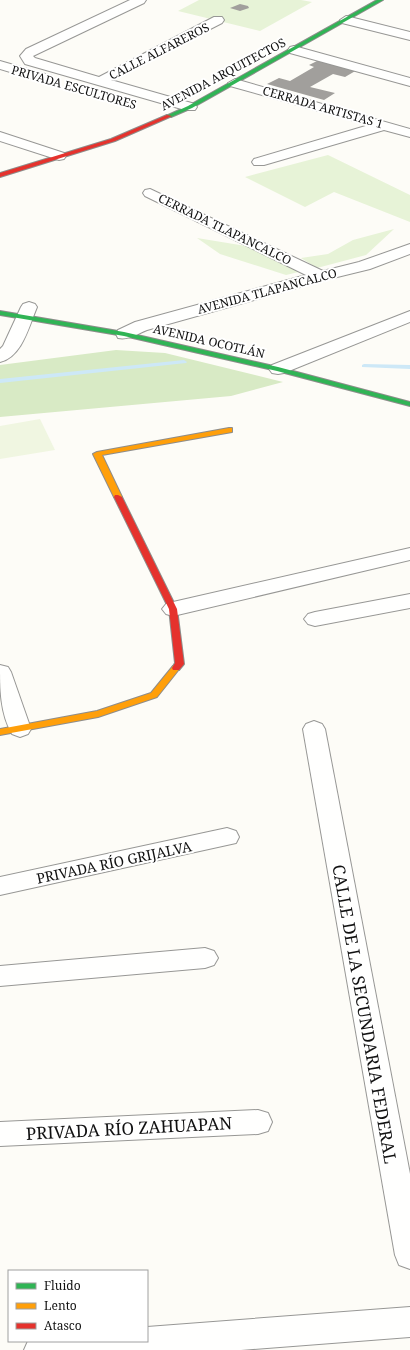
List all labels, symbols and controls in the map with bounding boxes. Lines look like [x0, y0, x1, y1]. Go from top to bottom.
street label: CALLE ALFAREROS [106, 18, 212, 84]
street label: AVENIDA ARQUITECTOS [157, 34, 289, 114]
street label: PRIVADA ESCULTORES [9, 61, 139, 113]
street label: CERRADA ARTISTAS 1 [261, 82, 385, 132]
street label: CERRADA TLAPANCALCO [156, 189, 295, 269]
street label: AVENIDA TLAPANCALCO [195, 264, 339, 318]
street label: AVENIDA OCOTLÁN [152, 320, 266, 362]
street label: PRIVADA RÍO GRIJALVA [35, 836, 193, 888]
street label: CALLE DE LA SECUNDARIA FEDERAL [327, 863, 403, 1165]
street label: PRIVADA RÍO ZAHUAPAN [25, 1111, 233, 1145]
legend [8, 1270, 148, 1342]
text: Fluido [44, 1277, 81, 1294]
text: Lento [44, 1297, 77, 1314]
text: Atasco [44, 1317, 82, 1334]

